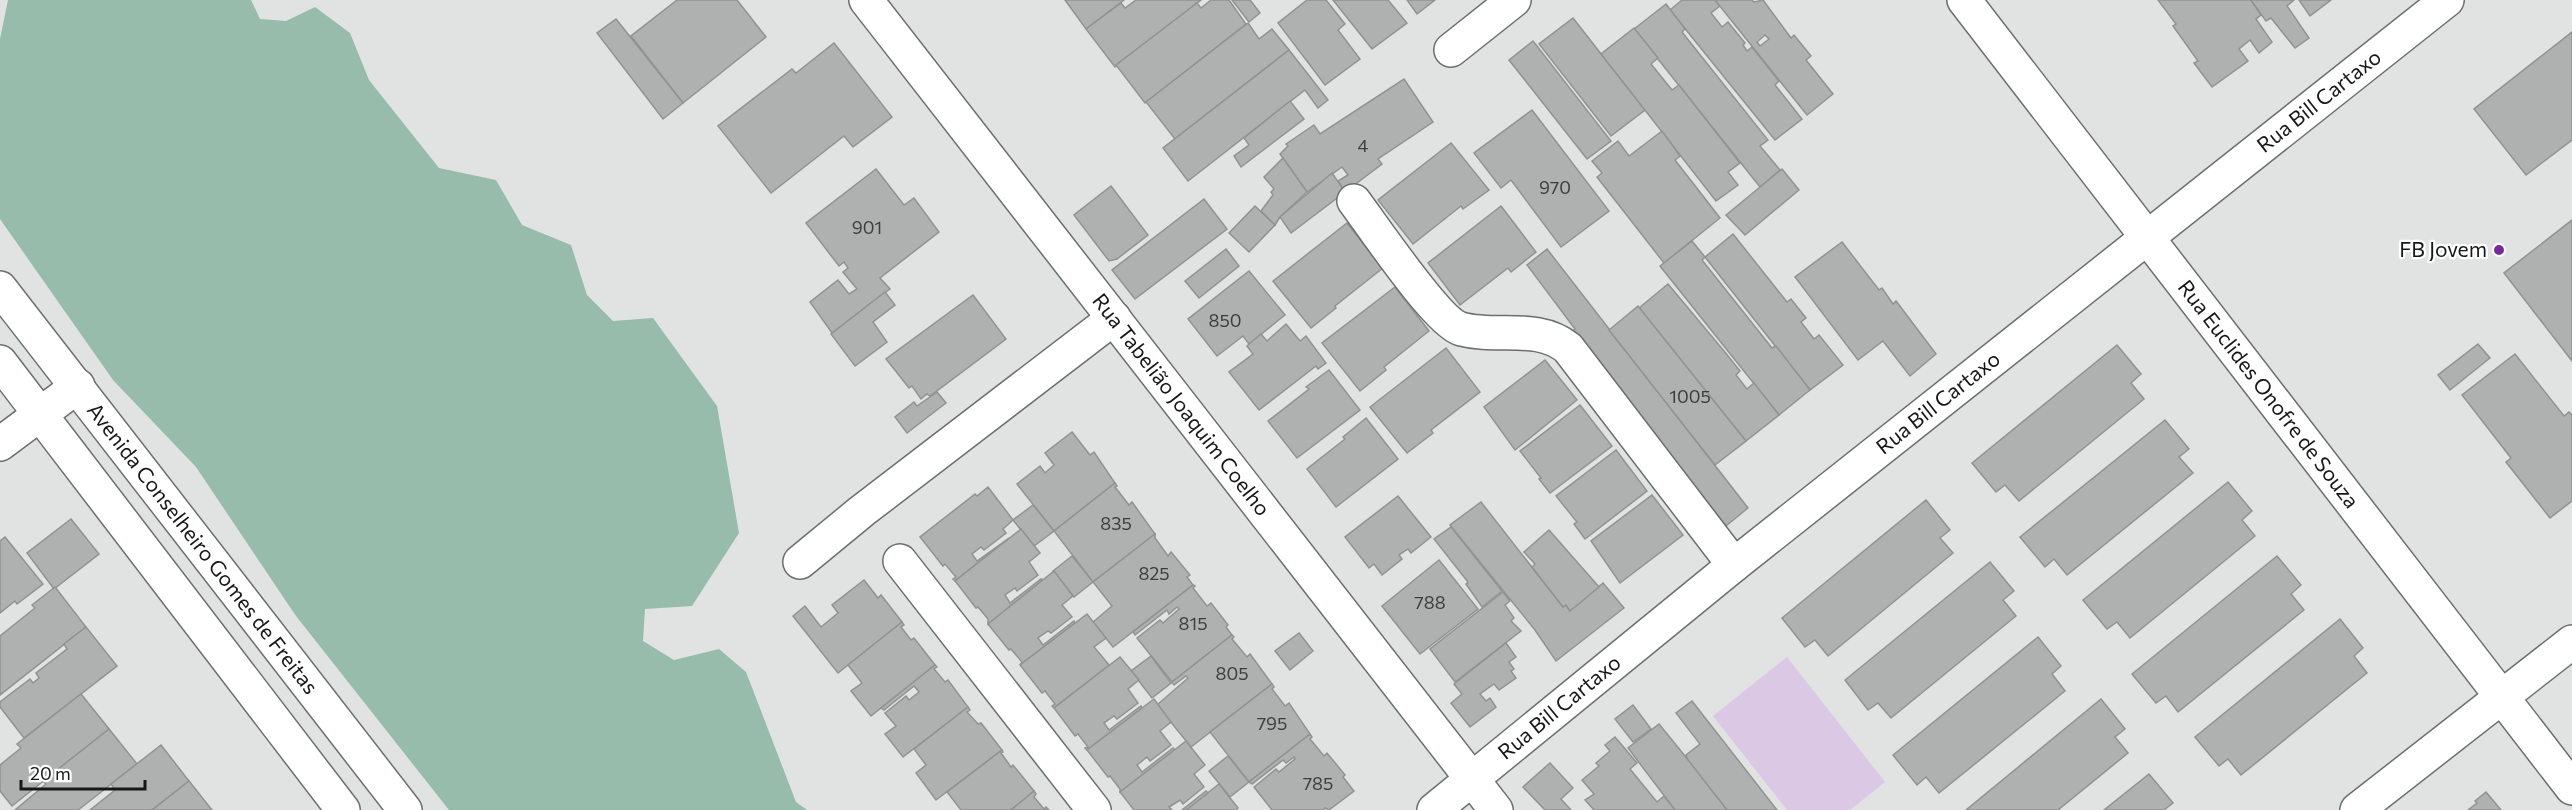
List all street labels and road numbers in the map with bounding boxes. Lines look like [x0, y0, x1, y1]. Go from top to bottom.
street label: Rua Bill Cartaxo [2251, 43, 2385, 157]
street label: Rua Euclides Onofre de Souza [2174, 274, 2365, 512]
street label: Rua Tabelião Joaquim Coelho [1088, 288, 1276, 520]
street label: Rua Bill Cartaxo [1870, 345, 2004, 459]
street label: Avenida Conselheiro Gomes de Freitas [83, 397, 324, 698]
street label: Rua Bill Cartaxo [1492, 649, 1625, 764]

